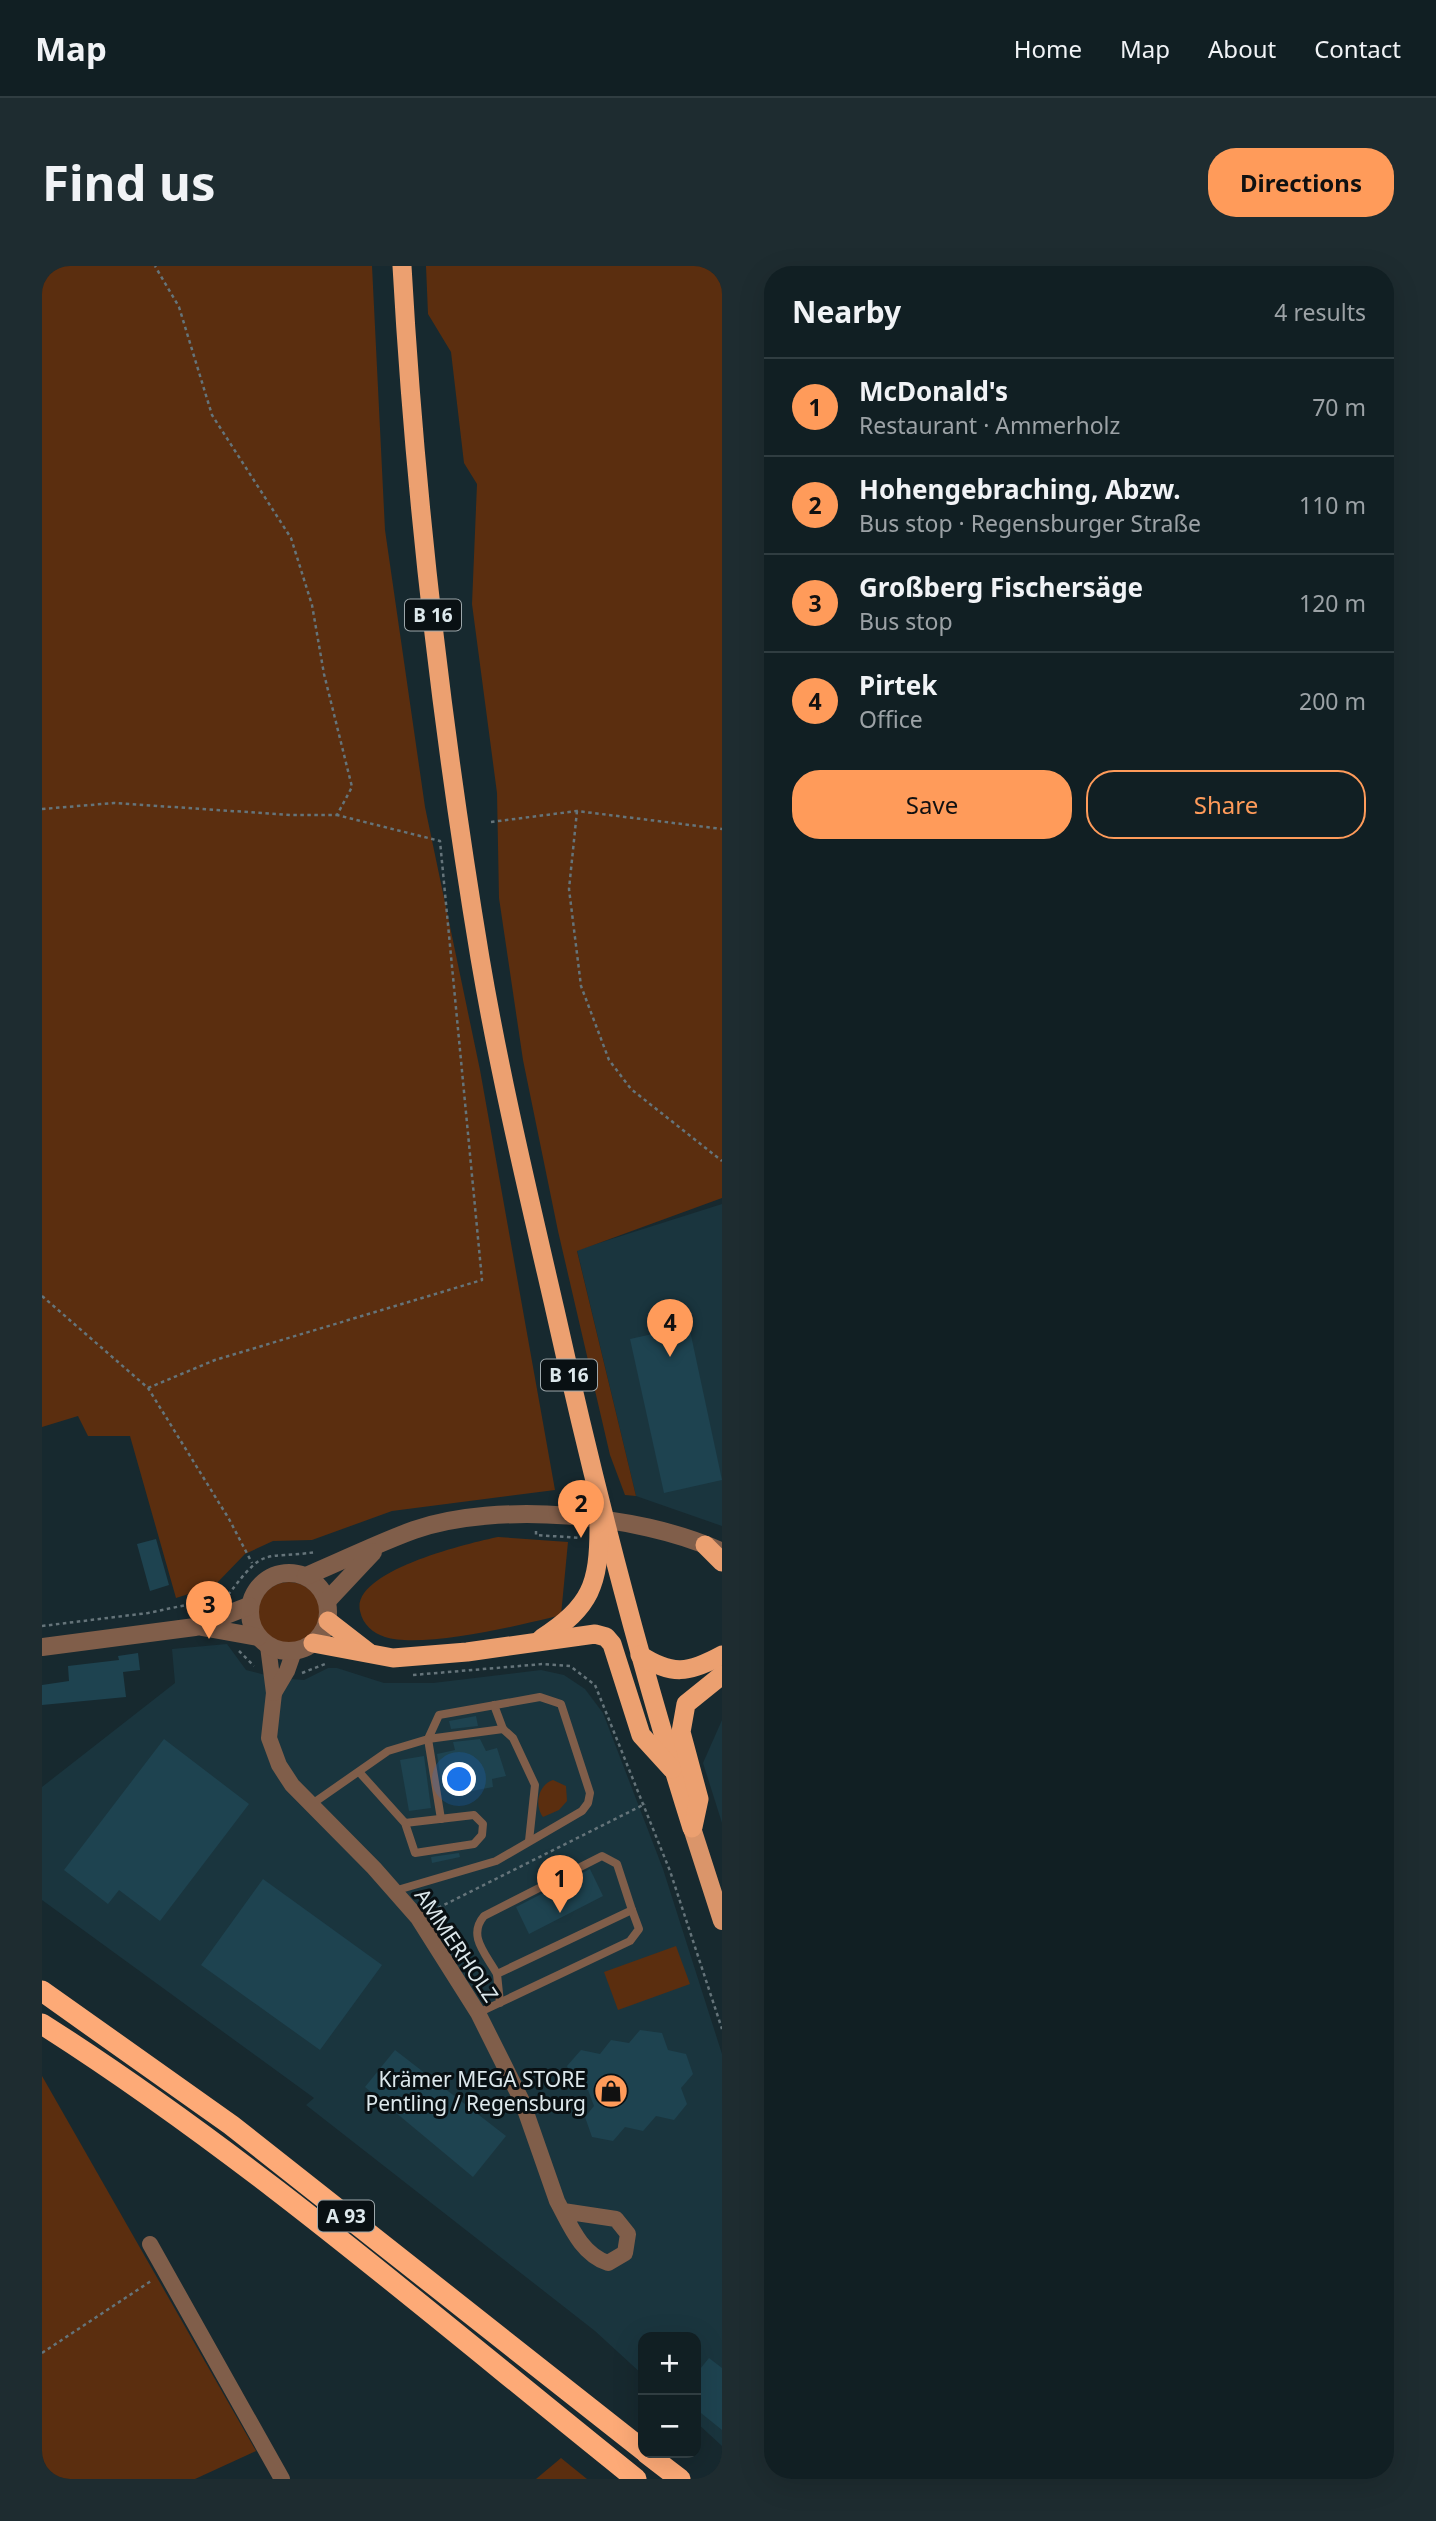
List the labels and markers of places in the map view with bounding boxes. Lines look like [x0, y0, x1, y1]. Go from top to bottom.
pin: 4 [647, 1299, 693, 1357]
pin: 2 [558, 1480, 604, 1538]
pin: 3 [186, 1581, 232, 1639]
pin: 1 [537, 1855, 583, 1913]
place label: Krämer MEGA STORE Pentling / Regensburg [365, 2065, 586, 2117]
shop icon: Krämer MEGA STORE Pentling / Regensburg [592, 2072, 630, 2110]

